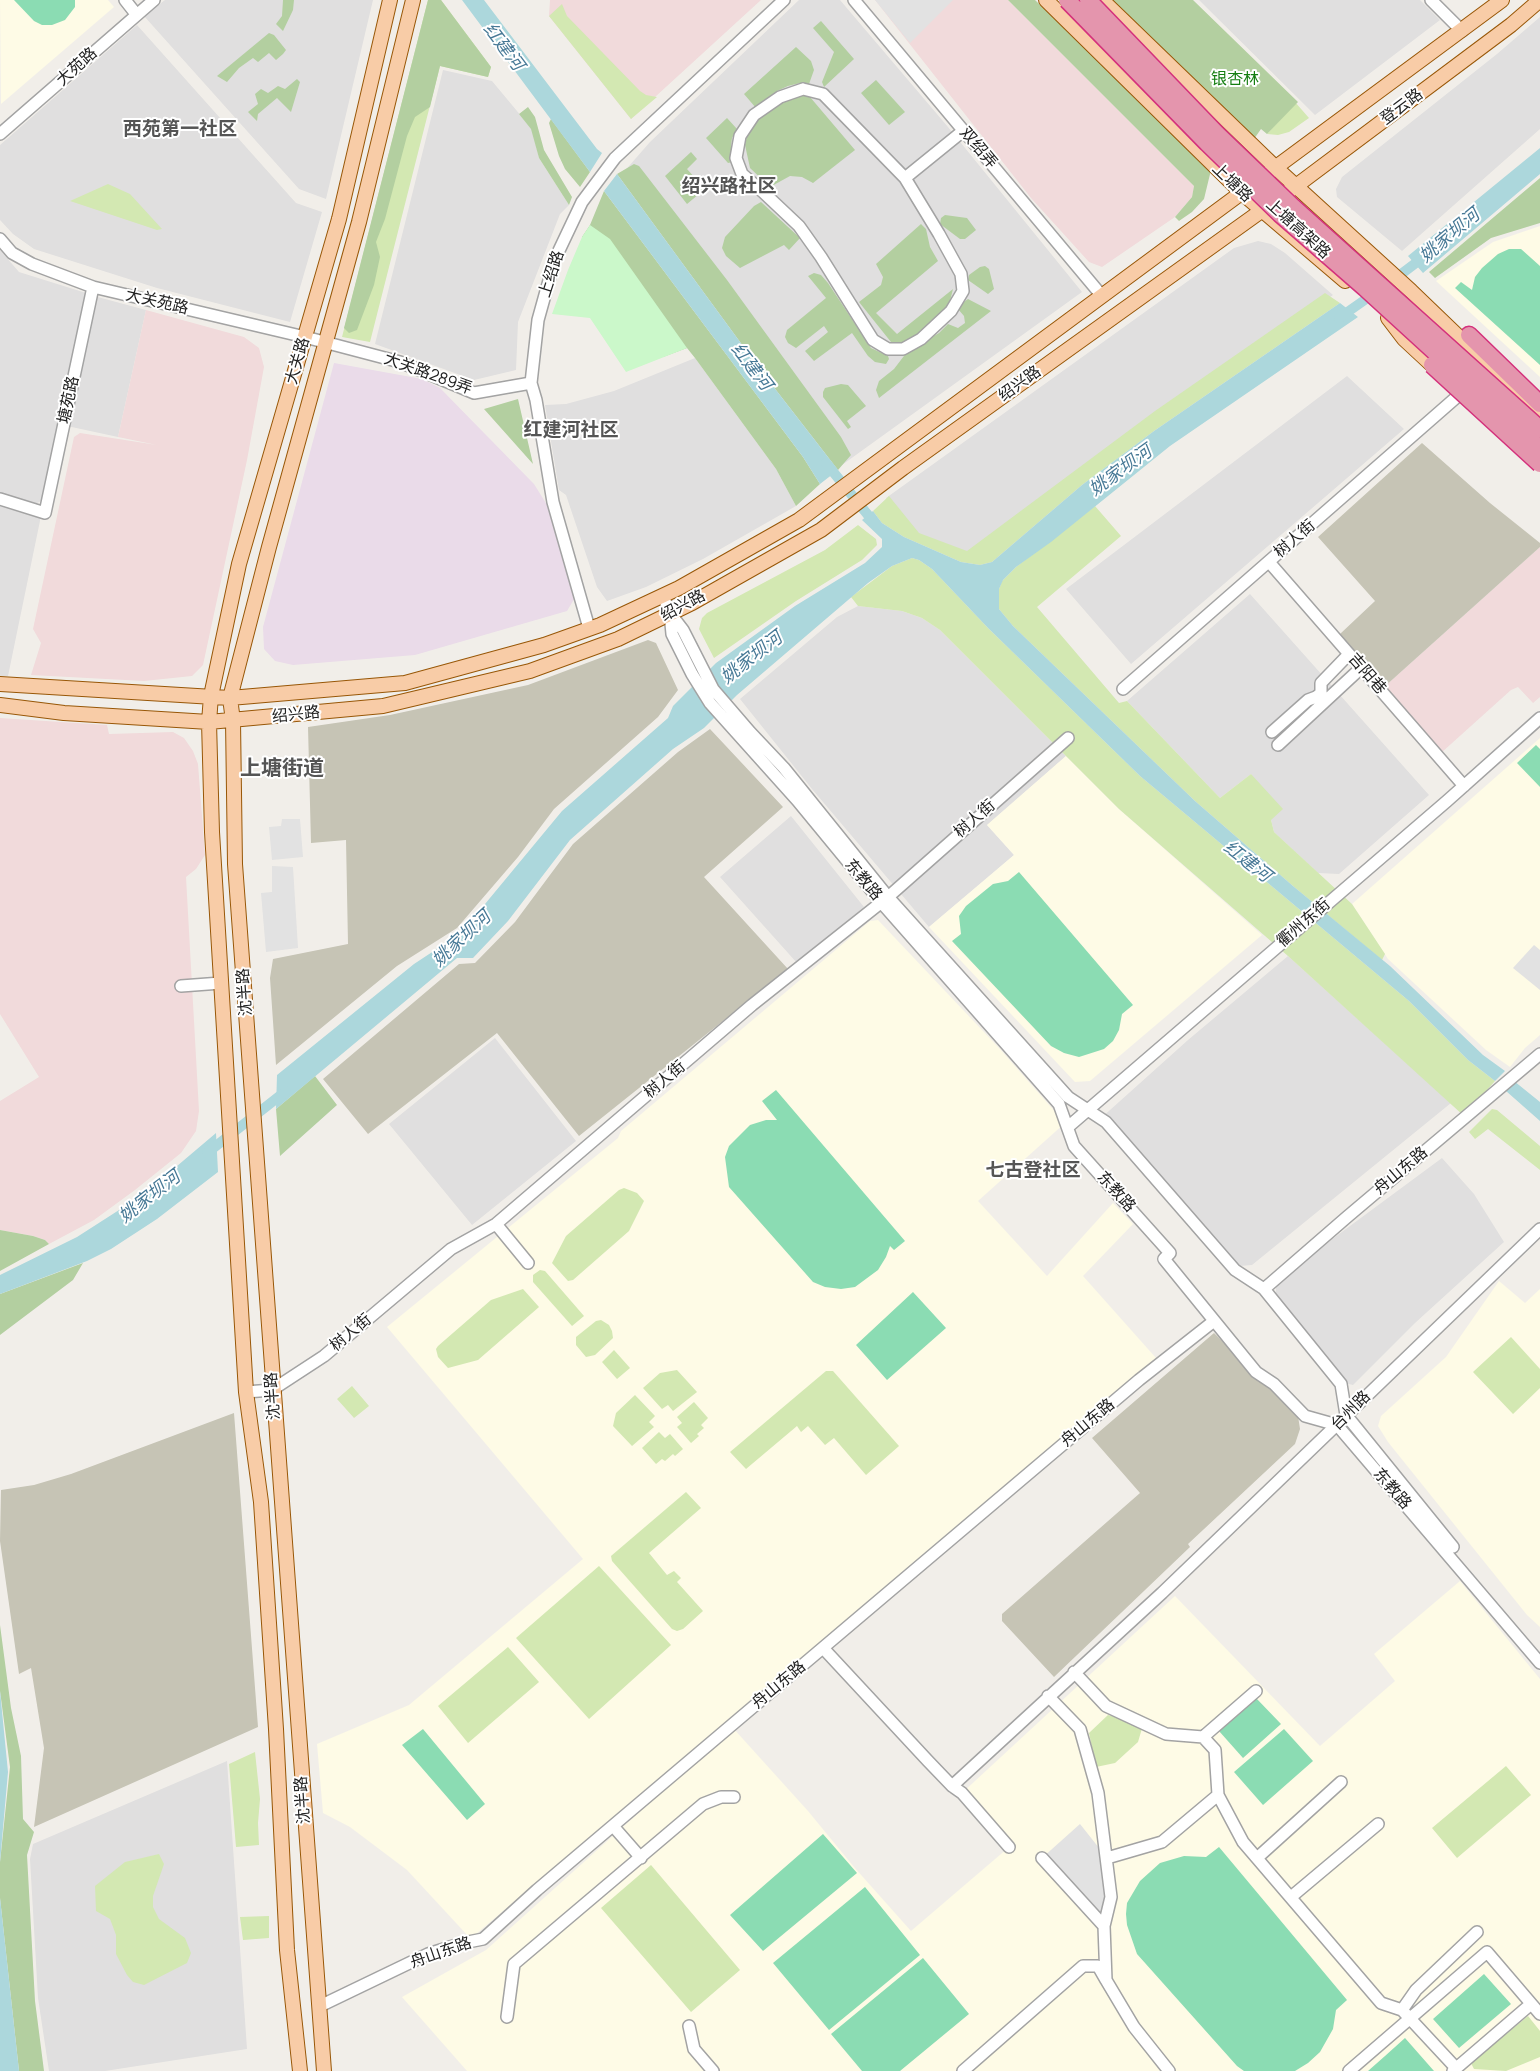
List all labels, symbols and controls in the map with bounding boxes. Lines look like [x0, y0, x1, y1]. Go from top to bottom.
water label: 红建河 [478, 19, 528, 75]
street label: 大苑路 [53, 44, 101, 90]
park label: 银杏林 [1211, 70, 1259, 90]
street label: 登云路 [1377, 85, 1427, 129]
district label: 西苑第一社区 [123, 119, 237, 141]
street label: 双绍弄 [955, 123, 1001, 173]
street label: 上塘路 [1208, 159, 1256, 207]
district label: 绍兴路社区 [682, 176, 776, 198]
street label: 上塘高架路 [1262, 195, 1334, 263]
water label: 姚家坝河 [1415, 205, 1485, 267]
street label: 上绍路 [535, 248, 569, 300]
street label: 大关苑路 [124, 285, 190, 319]
street label: 大关路 [282, 335, 314, 387]
water label: 红建河 [726, 339, 776, 395]
street label: 大关路289弄 [381, 349, 475, 399]
street label: 绍兴路 [995, 362, 1045, 406]
street label: 塘苑路 [55, 375, 83, 425]
district label: 红建河社区 [524, 420, 618, 442]
water label: 姚家坝河 [1086, 441, 1156, 501]
street label: 树人街 [1271, 516, 1319, 562]
street label: 绍兴路 [657, 586, 709, 626]
water label: 姚家坝河 [717, 627, 787, 689]
street label: 吉阳巷 [1344, 650, 1390, 698]
street label: 绍兴路 [271, 703, 321, 727]
district label: 上塘街道 [240, 756, 324, 782]
street label: 树人街 [951, 796, 999, 842]
water label: 红建河 [1219, 837, 1275, 887]
street label: 东教路 [840, 855, 886, 905]
street label: 衢州东街 [1274, 895, 1334, 951]
water label: 姚家坝河 [428, 907, 496, 971]
street label: 沈半路 [234, 967, 256, 1017]
street label: 树人街 [640, 1057, 690, 1103]
street label: 舟山东路 [1370, 1143, 1432, 1199]
district label: 七古登社区 [986, 1160, 1080, 1182]
water label: 姚家坝河 [115, 1166, 185, 1228]
street label: 东教路 [1093, 1168, 1139, 1216]
street label: 树人街 [326, 1310, 376, 1356]
street label: 沈半路 [262, 1371, 284, 1421]
street label: 台州路 [1327, 1387, 1375, 1435]
street label: 舟山东路 [1057, 1395, 1119, 1451]
street label: 东教路 [1369, 1465, 1415, 1513]
street label: 舟山东路 [748, 1657, 810, 1713]
street label: 沈半路 [292, 1775, 314, 1825]
street label: 舟山东路 [408, 1934, 474, 1972]

